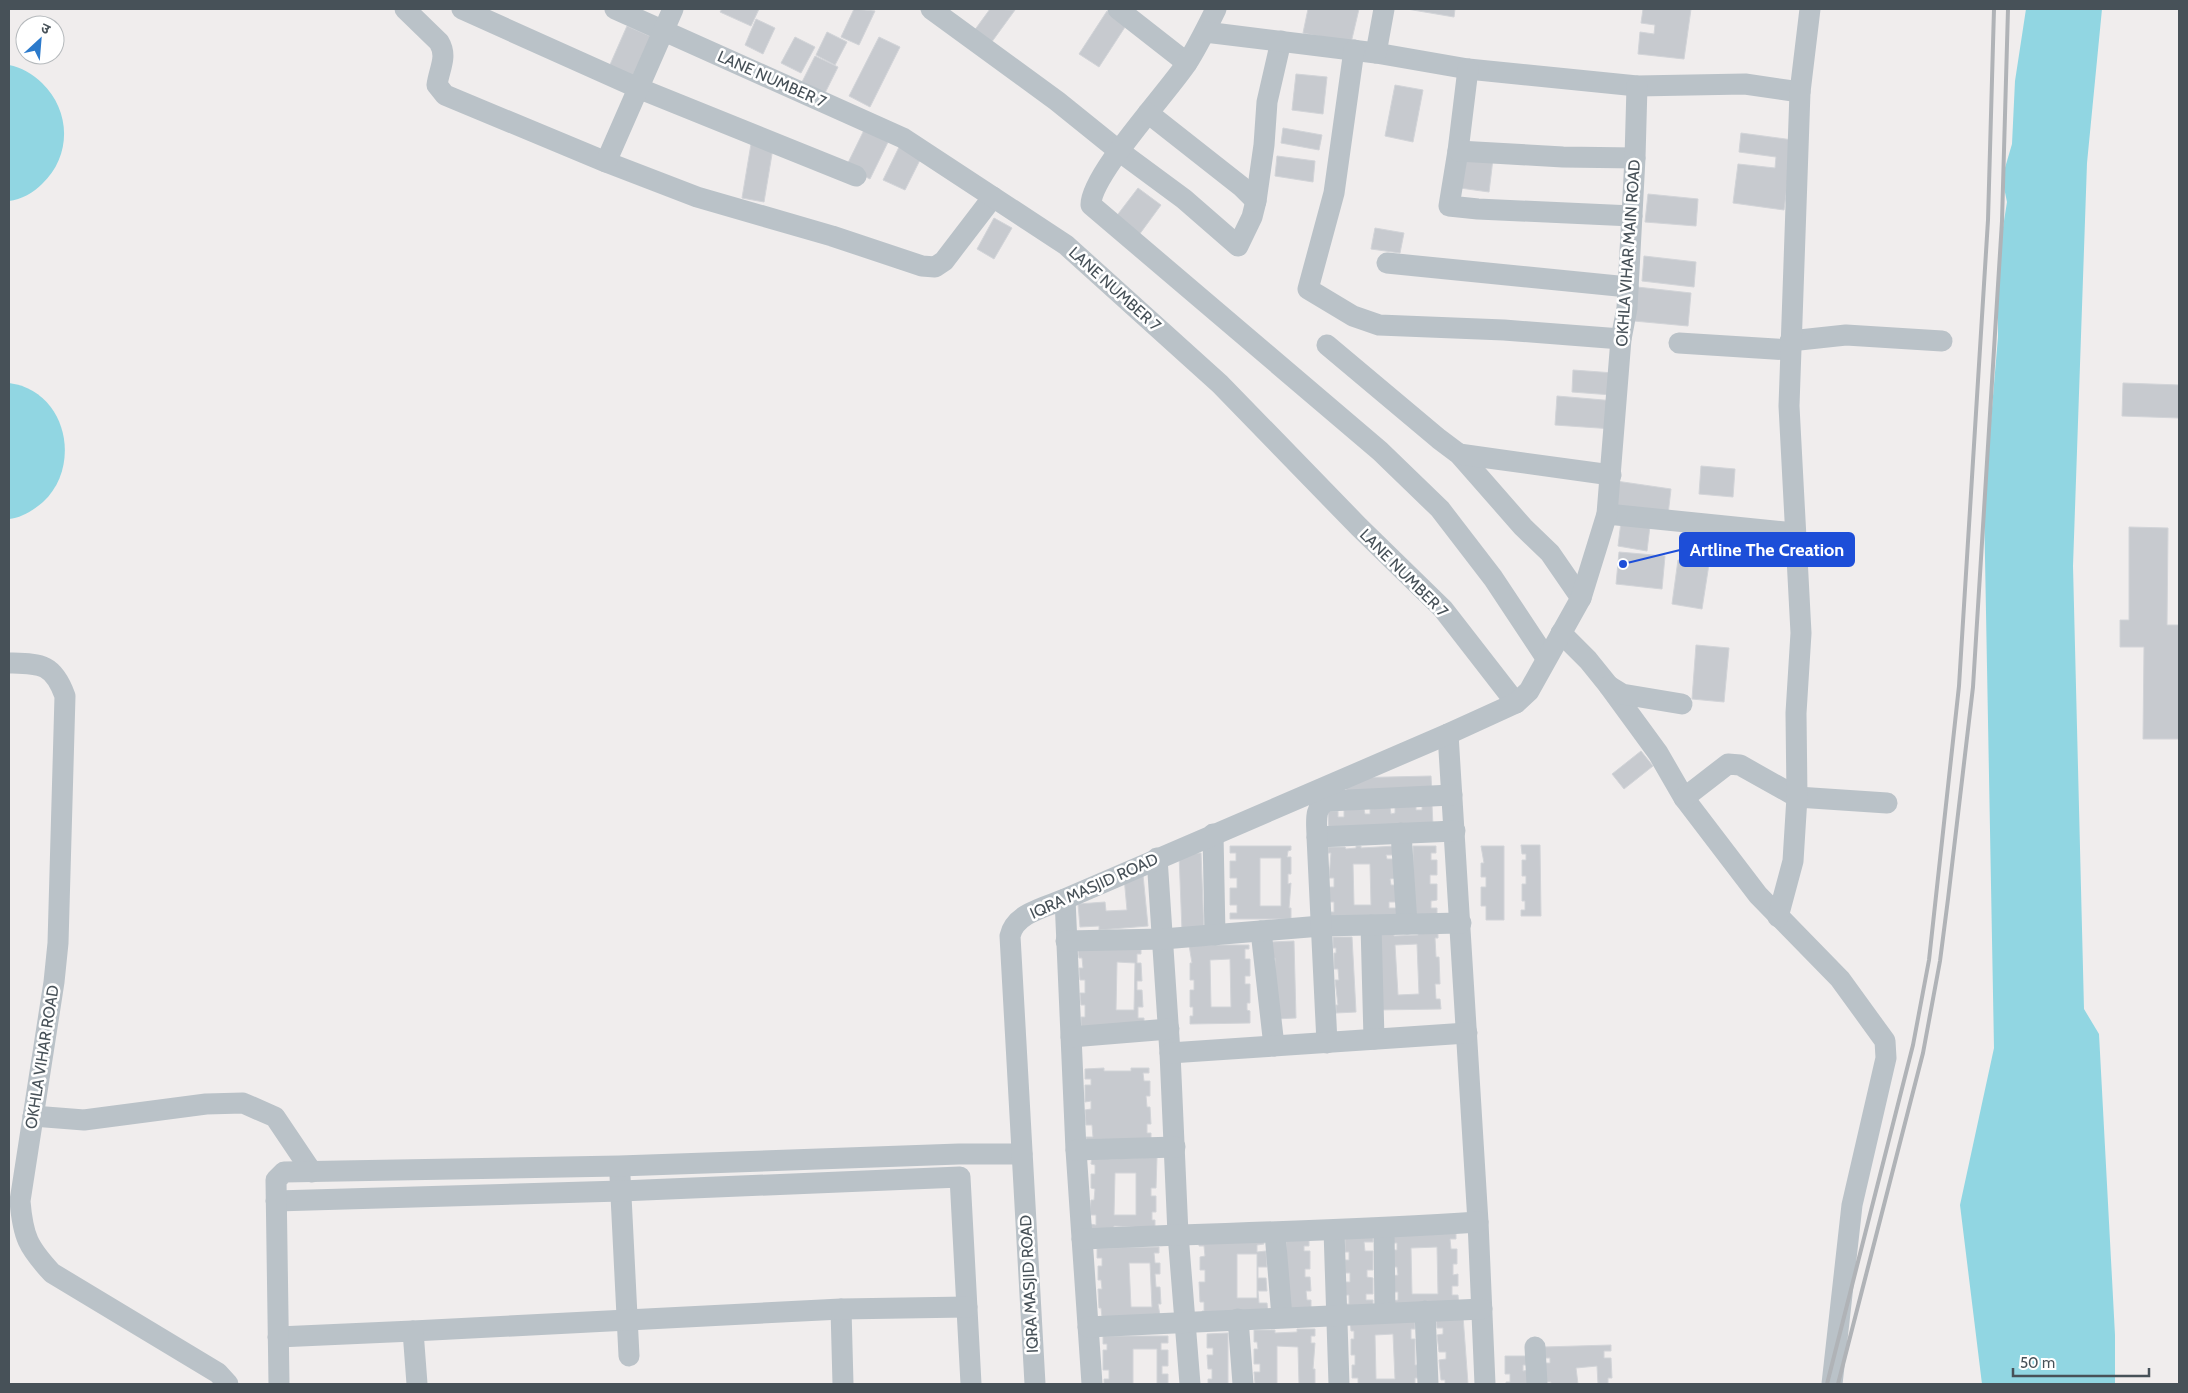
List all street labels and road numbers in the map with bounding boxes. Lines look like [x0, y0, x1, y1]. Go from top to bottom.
street label: LANE NUMBER 7 [715, 47, 829, 111]
street label: OKHLA VIHAR MAIN ROAD [1612, 159, 1644, 347]
street label: LANE NUMBER 7 [1065, 243, 1165, 335]
street label: LANE NUMBER 7 [1356, 525, 1452, 621]
street label: IQRA MASJID ROAD [1027, 849, 1161, 923]
street label: OKHLA VIHAR ROAD [21, 984, 63, 1130]
street label: IQRA MASJID ROAD [1016, 1214, 1042, 1354]

